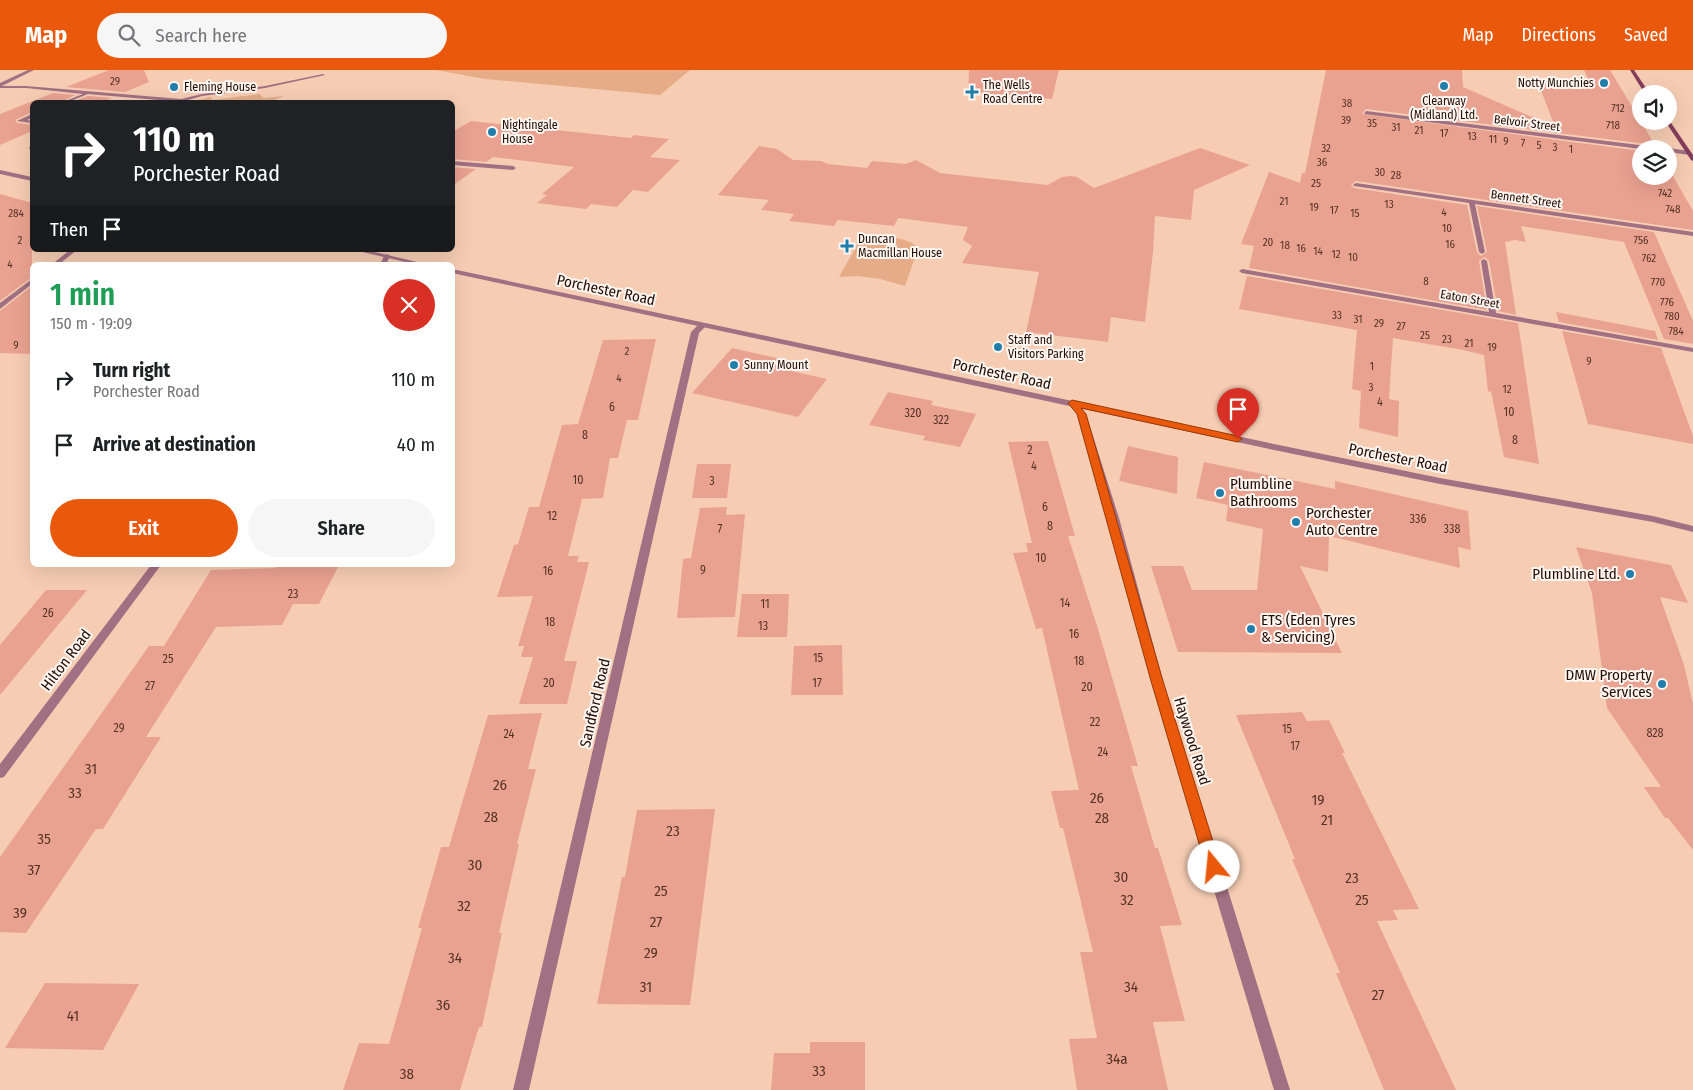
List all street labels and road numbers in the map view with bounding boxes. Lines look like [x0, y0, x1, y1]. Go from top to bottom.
street label: Belvoir Street [1493, 112, 1561, 134]
street label: Bennett Street [1490, 187, 1562, 211]
street label: Porchester Road [555, 271, 657, 309]
street label: Eaton Street [1439, 287, 1501, 311]
street label: Porchester Road [951, 355, 1053, 393]
street label: Porchester Road [1347, 440, 1449, 476]
street label: Hilton Road [37, 626, 95, 694]
street label: Sandford Road [576, 657, 614, 749]
street label: Haywood Road [1170, 695, 1214, 787]

